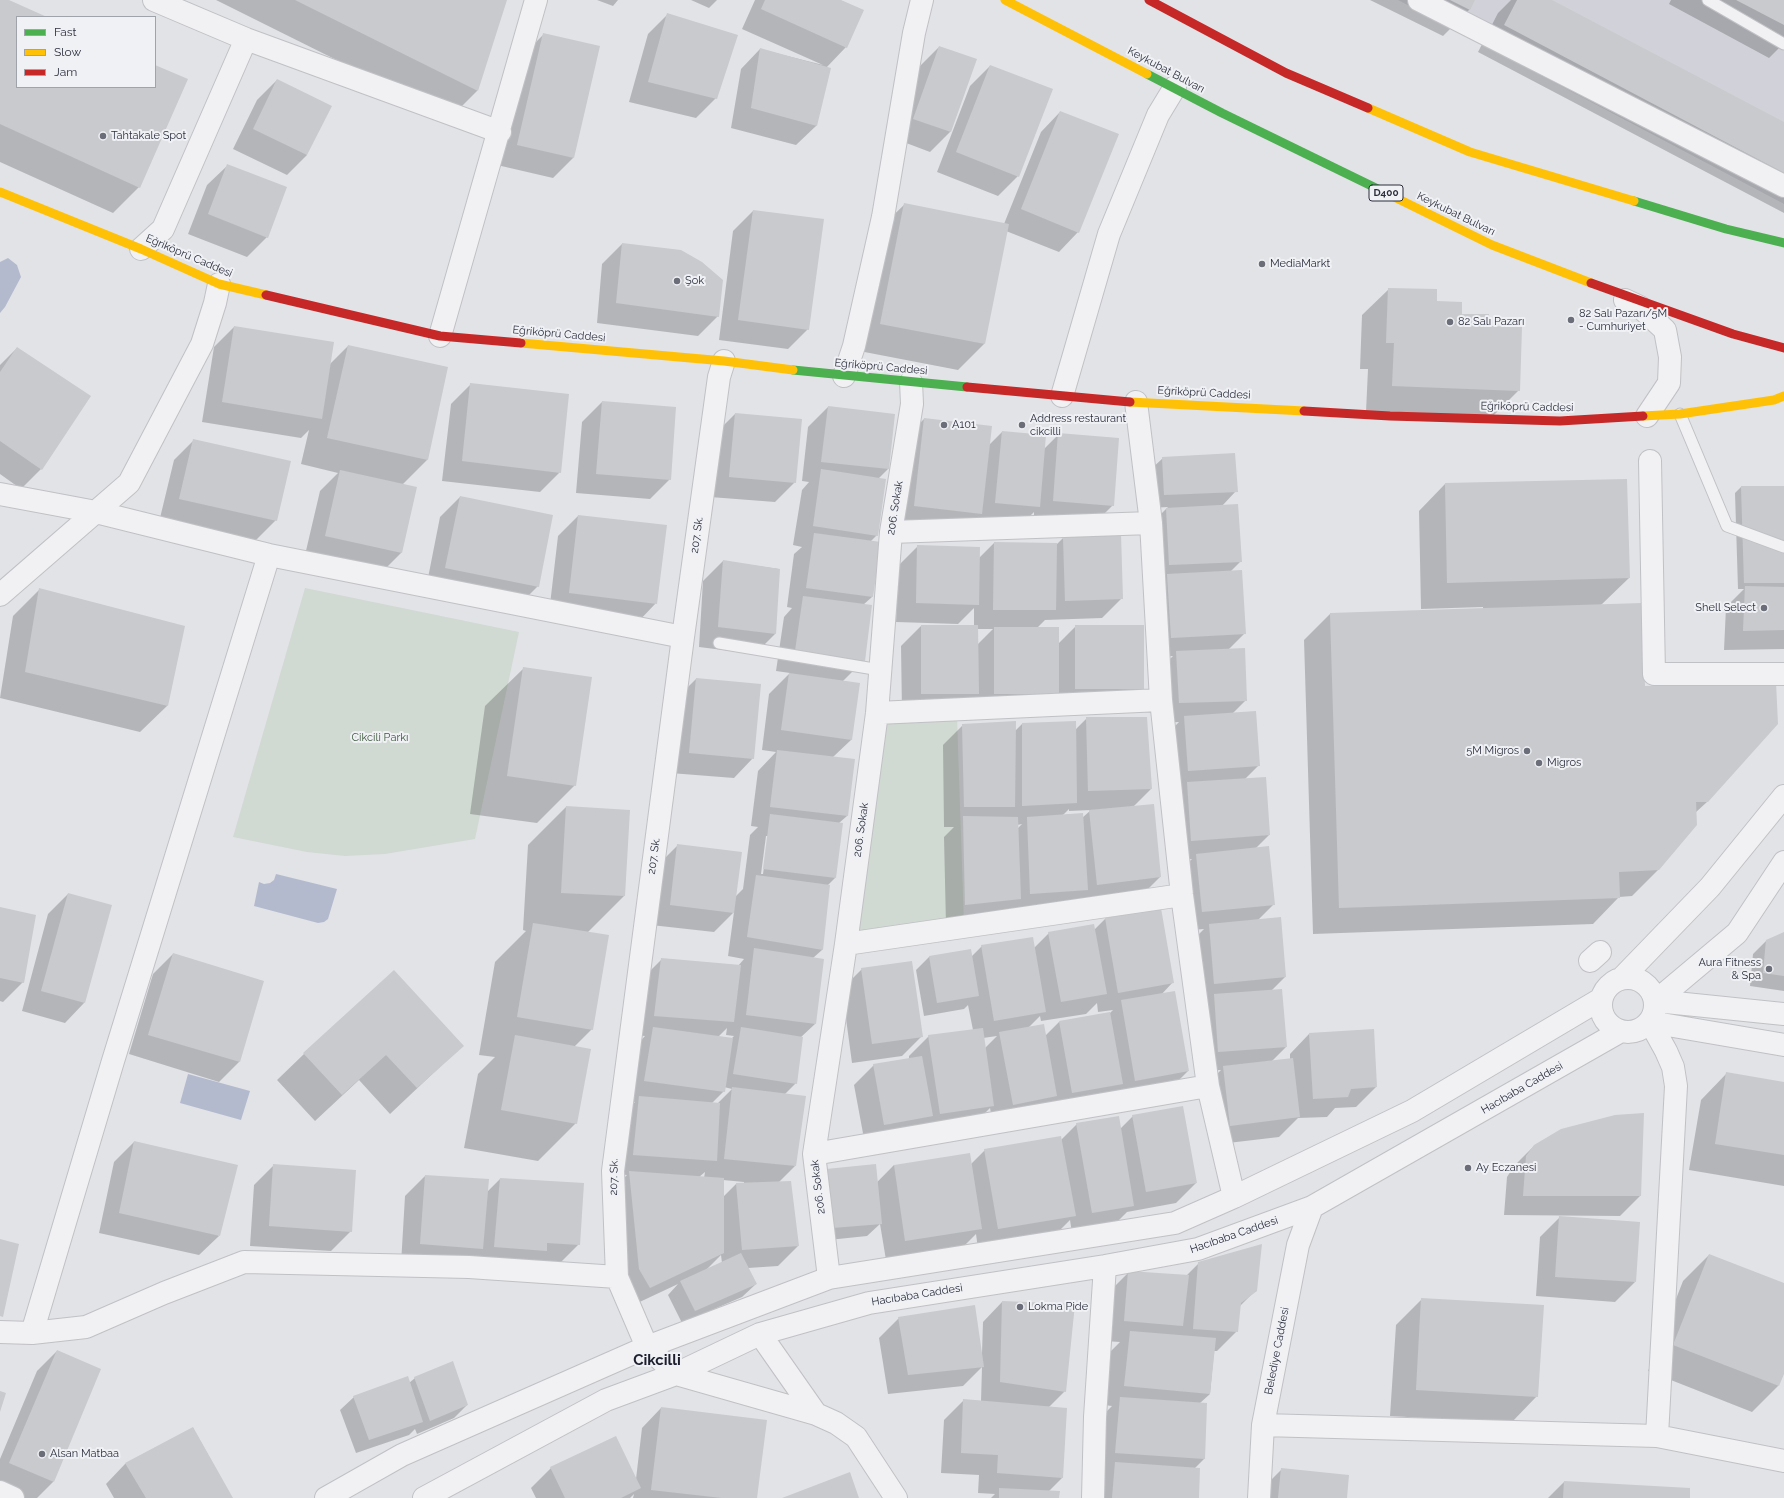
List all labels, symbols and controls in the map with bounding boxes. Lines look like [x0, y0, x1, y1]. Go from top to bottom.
legend [16, 16, 156, 88]
text: Fast [54, 25, 77, 39]
street label: Keykubat Bulvarı [1125, 44, 1207, 96]
text: Slow [54, 45, 81, 59]
text: Jam [54, 65, 77, 79]
place label: Tahtakale Spot [111, 129, 186, 143]
marker: Tahtakale Spot [98, 131, 108, 141]
road number: D400 [1369, 185, 1403, 201]
street label: Keykubat Bulvarı [1415, 189, 1497, 239]
street label: Eğriköprü Caddesi [144, 232, 234, 280]
place label: MediaMarkt [1270, 257, 1330, 271]
marker: MediaMarkt [1257, 259, 1267, 269]
place label: Şok [685, 274, 704, 288]
marker: Şok [672, 276, 682, 286]
place label: 82 Salı Pazarı/5M - Cumhuriyet [1579, 307, 1667, 333]
place label: 82 Salı Pazarı [1458, 315, 1524, 329]
marker: 82 Salı Pazarı/5M - Cumhuriyet [1566, 315, 1576, 325]
marker: 82 Salı Pazarı [1445, 317, 1455, 327]
street label: Eğriköprü Caddesi [512, 323, 606, 345]
street label: Eğriköprü Caddesi [834, 356, 928, 378]
street label: Eğriköprü Caddesi [1157, 384, 1251, 402]
street label: Eğriköprü Caddesi [1480, 400, 1574, 414]
place label: Address restaurant cikcilli [1030, 412, 1126, 438]
place label: A101 [952, 418, 976, 432]
marker: A101 [939, 420, 949, 430]
marker: Address restaurant cikcilli [1017, 420, 1027, 430]
street label: 206. Sokak [884, 480, 906, 536]
street label: 207. Sk. [688, 516, 706, 554]
place label: Shell Select [1695, 601, 1756, 615]
marker: Shell Select [1759, 603, 1769, 613]
park label: Cikcili Parkı [352, 731, 408, 745]
place label: 5M Migros [1466, 744, 1519, 758]
marker: 5M Migros [1522, 746, 1532, 756]
place label: Migros [1547, 756, 1581, 770]
marker: Migros [1534, 758, 1544, 768]
street label: 206. Sokak [851, 802, 871, 858]
street label: 207. Sk. [645, 837, 663, 875]
place label: Aura Fitness & Spa [1698, 956, 1761, 982]
marker: Aura Fitness & Spa [1764, 964, 1774, 974]
street label: Hacıbaba Caddesi [1479, 1059, 1565, 1117]
street label: 207. Sk. [607, 1158, 621, 1196]
street label: 206. Sokak [808, 1159, 828, 1215]
place label: Ay Eczanesi [1476, 1161, 1536, 1175]
marker: Ay Eczanesi [1463, 1163, 1473, 1173]
street label: Hacıbaba Caddesi [1188, 1214, 1280, 1256]
street label: Hacıbaba Caddesi [870, 1281, 964, 1309]
place label: Lokma Pide [1028, 1300, 1088, 1314]
marker: Lokma Pide [1015, 1302, 1025, 1312]
street label: Belediye Caddesi [1262, 1306, 1292, 1396]
district label: Cikcilli [633, 1351, 681, 1369]
place label: Alsan Matbaa [50, 1447, 119, 1461]
marker: Alsan Matbaa [37, 1449, 47, 1459]

